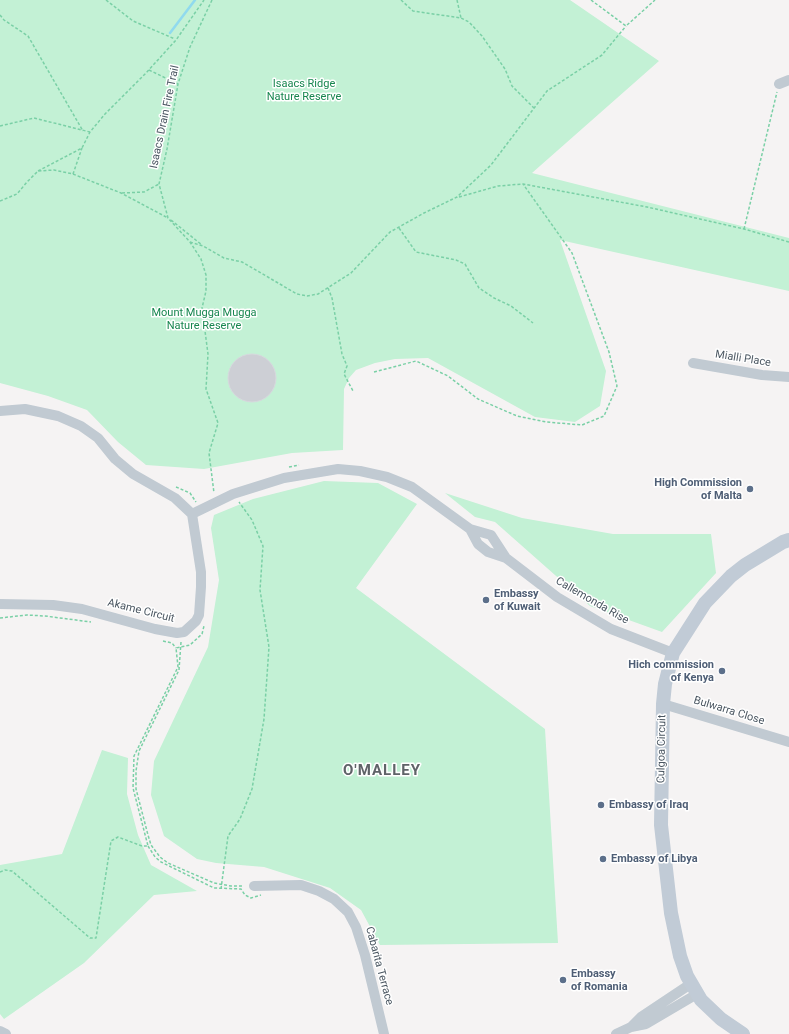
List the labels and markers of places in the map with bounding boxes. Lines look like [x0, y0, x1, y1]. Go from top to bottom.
place label: High Commission of Malta [654, 476, 742, 502]
marker: High Commission of Malta [745, 484, 755, 494]
place label: Embassy of Kuwait [494, 587, 541, 613]
marker: Embassy of Kuwait [481, 595, 491, 605]
place label: Hich commission of Kenya [628, 658, 714, 684]
marker: Hich commission of Kenya [717, 666, 727, 676]
place label: Embassy of Iraq [609, 798, 688, 812]
marker: Embassy of Iraq [596, 800, 606, 810]
place label: Embassy of Libya [611, 852, 698, 866]
marker: Embassy of Libya [598, 854, 608, 864]
place label: Embassy of Romania [571, 967, 628, 993]
marker: Embassy of Romania [558, 975, 568, 985]

